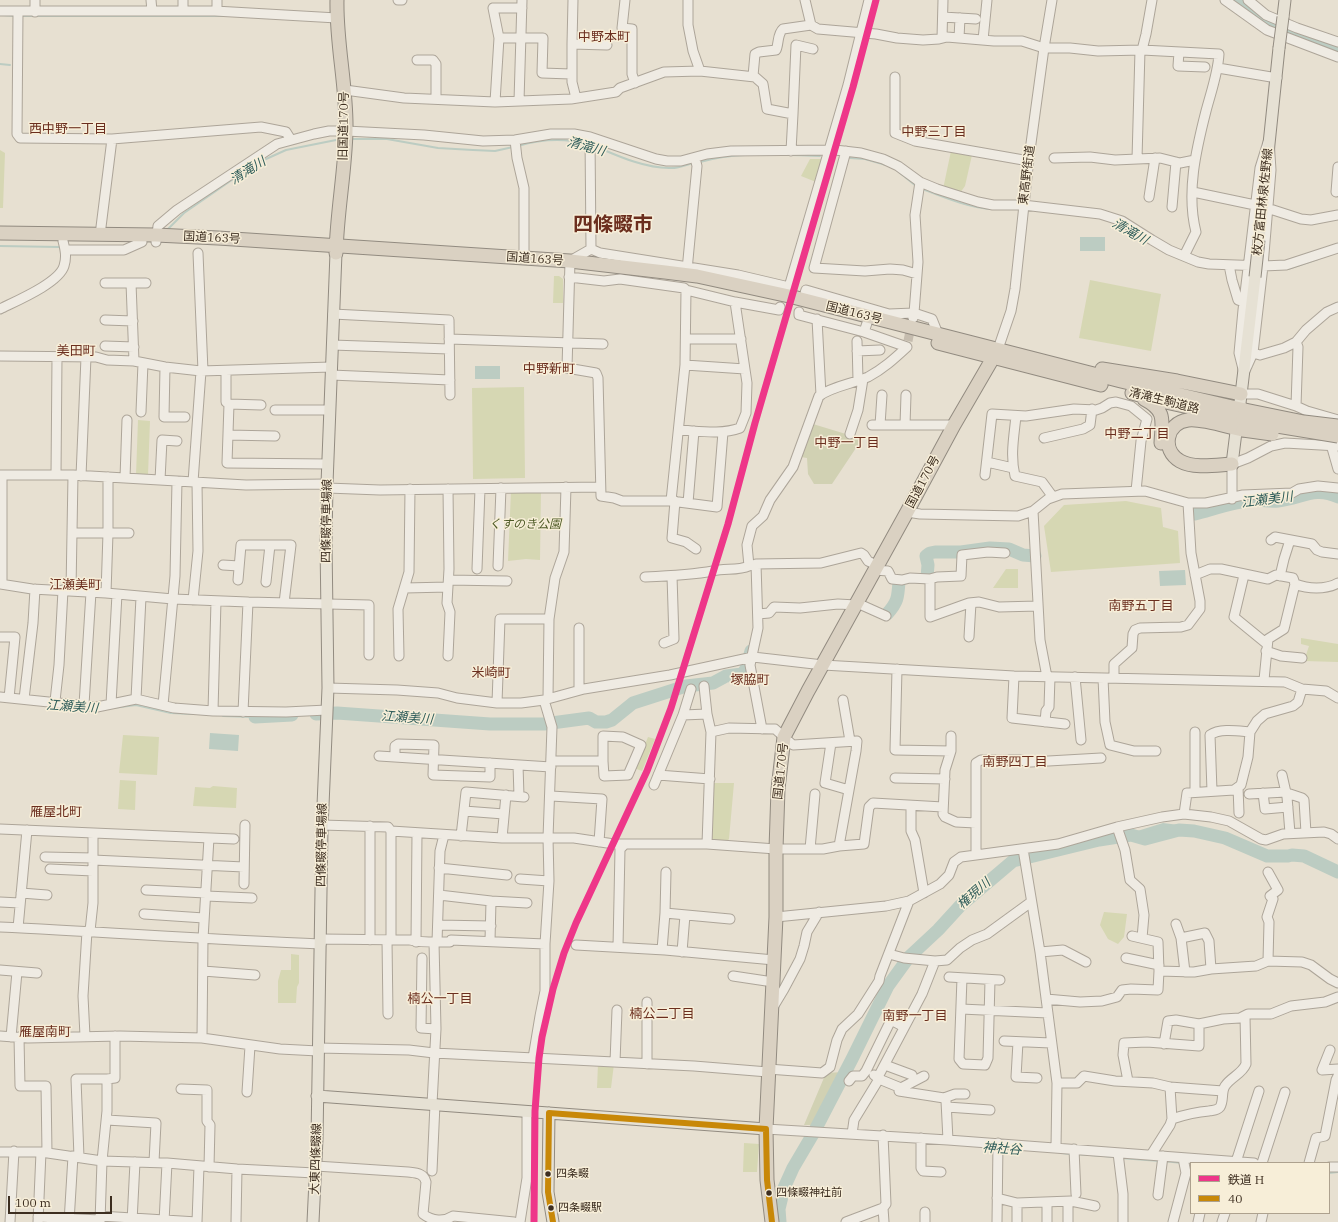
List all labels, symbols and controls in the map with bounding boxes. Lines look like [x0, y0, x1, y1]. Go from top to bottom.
district label: 中野本町 [578, 29, 630, 45]
street label: 旧国道170号 [336, 91, 352, 161]
district label: 西中野一丁目 [29, 121, 107, 137]
district label: 中野三丁目 [902, 124, 966, 140]
water label: 清滝川 [565, 134, 607, 160]
street label: 東高野街道 [1016, 144, 1038, 206]
street label: 枚方富田林泉佐野線 [1250, 148, 1276, 256]
water label: 清滝川 [227, 154, 269, 188]
district label: 四條畷市 [573, 213, 653, 237]
water label: 清滝川 [1109, 216, 1151, 248]
street label: 国道163号 [183, 229, 241, 247]
street label: 国道163号 [506, 250, 564, 268]
street label: 国道163号 [824, 299, 884, 327]
district label: 美田町 [57, 343, 95, 359]
district label: 中野新町 [523, 361, 575, 377]
street label: 清滝生駒道路 [1127, 385, 1201, 417]
district label: 中野二丁目 [1105, 426, 1169, 442]
district label: 中野一丁目 [815, 435, 879, 451]
street label: 国道170号 [903, 453, 943, 511]
street label: 四條畷停車場線 [319, 479, 335, 563]
water label: 江瀬美川 [1240, 489, 1294, 511]
park label: くすのき公園 [489, 518, 561, 532]
district label: 江瀬美町 [49, 577, 101, 593]
district label: 南野五丁目 [1109, 598, 1173, 614]
district label: 米崎町 [472, 665, 510, 681]
district label: 塚脇町 [731, 672, 769, 688]
water label: 江瀬美川 [46, 697, 98, 717]
water label: 江瀬美川 [381, 708, 433, 728]
street label: 国道170号 [771, 742, 791, 800]
district label: 南野四丁目 [983, 754, 1047, 770]
street label: 四條畷停車場線 [314, 803, 330, 887]
district label: 雁屋北町 [30, 804, 82, 820]
water label: 権現川 [954, 875, 994, 913]
district label: 楠公一丁目 [408, 991, 472, 1007]
district label: 楠公二丁目 [630, 1006, 694, 1022]
district label: 南野一丁目 [883, 1008, 947, 1024]
district label: 雁屋南町 [19, 1024, 71, 1040]
street label: 大東四條畷線 [308, 1123, 324, 1195]
water label: 神社谷 [982, 1140, 1022, 1158]
legend [1190, 1162, 1330, 1214]
place label: 四条畷 [556, 1167, 589, 1181]
marker: 四条畷 [543, 1169, 553, 1179]
text: 鉄道 H [1228, 1172, 1264, 1187]
place label: 四條畷神社前 [776, 1186, 842, 1200]
scale bar [10, 1188, 114, 1214]
marker: 四條畷神社前 [764, 1188, 774, 1198]
text: 40 [1228, 1191, 1242, 1206]
text: 100 m [15, 1195, 51, 1210]
place label: 四条畷駅 [558, 1201, 602, 1215]
marker: 四条畷駅 [546, 1203, 556, 1213]

